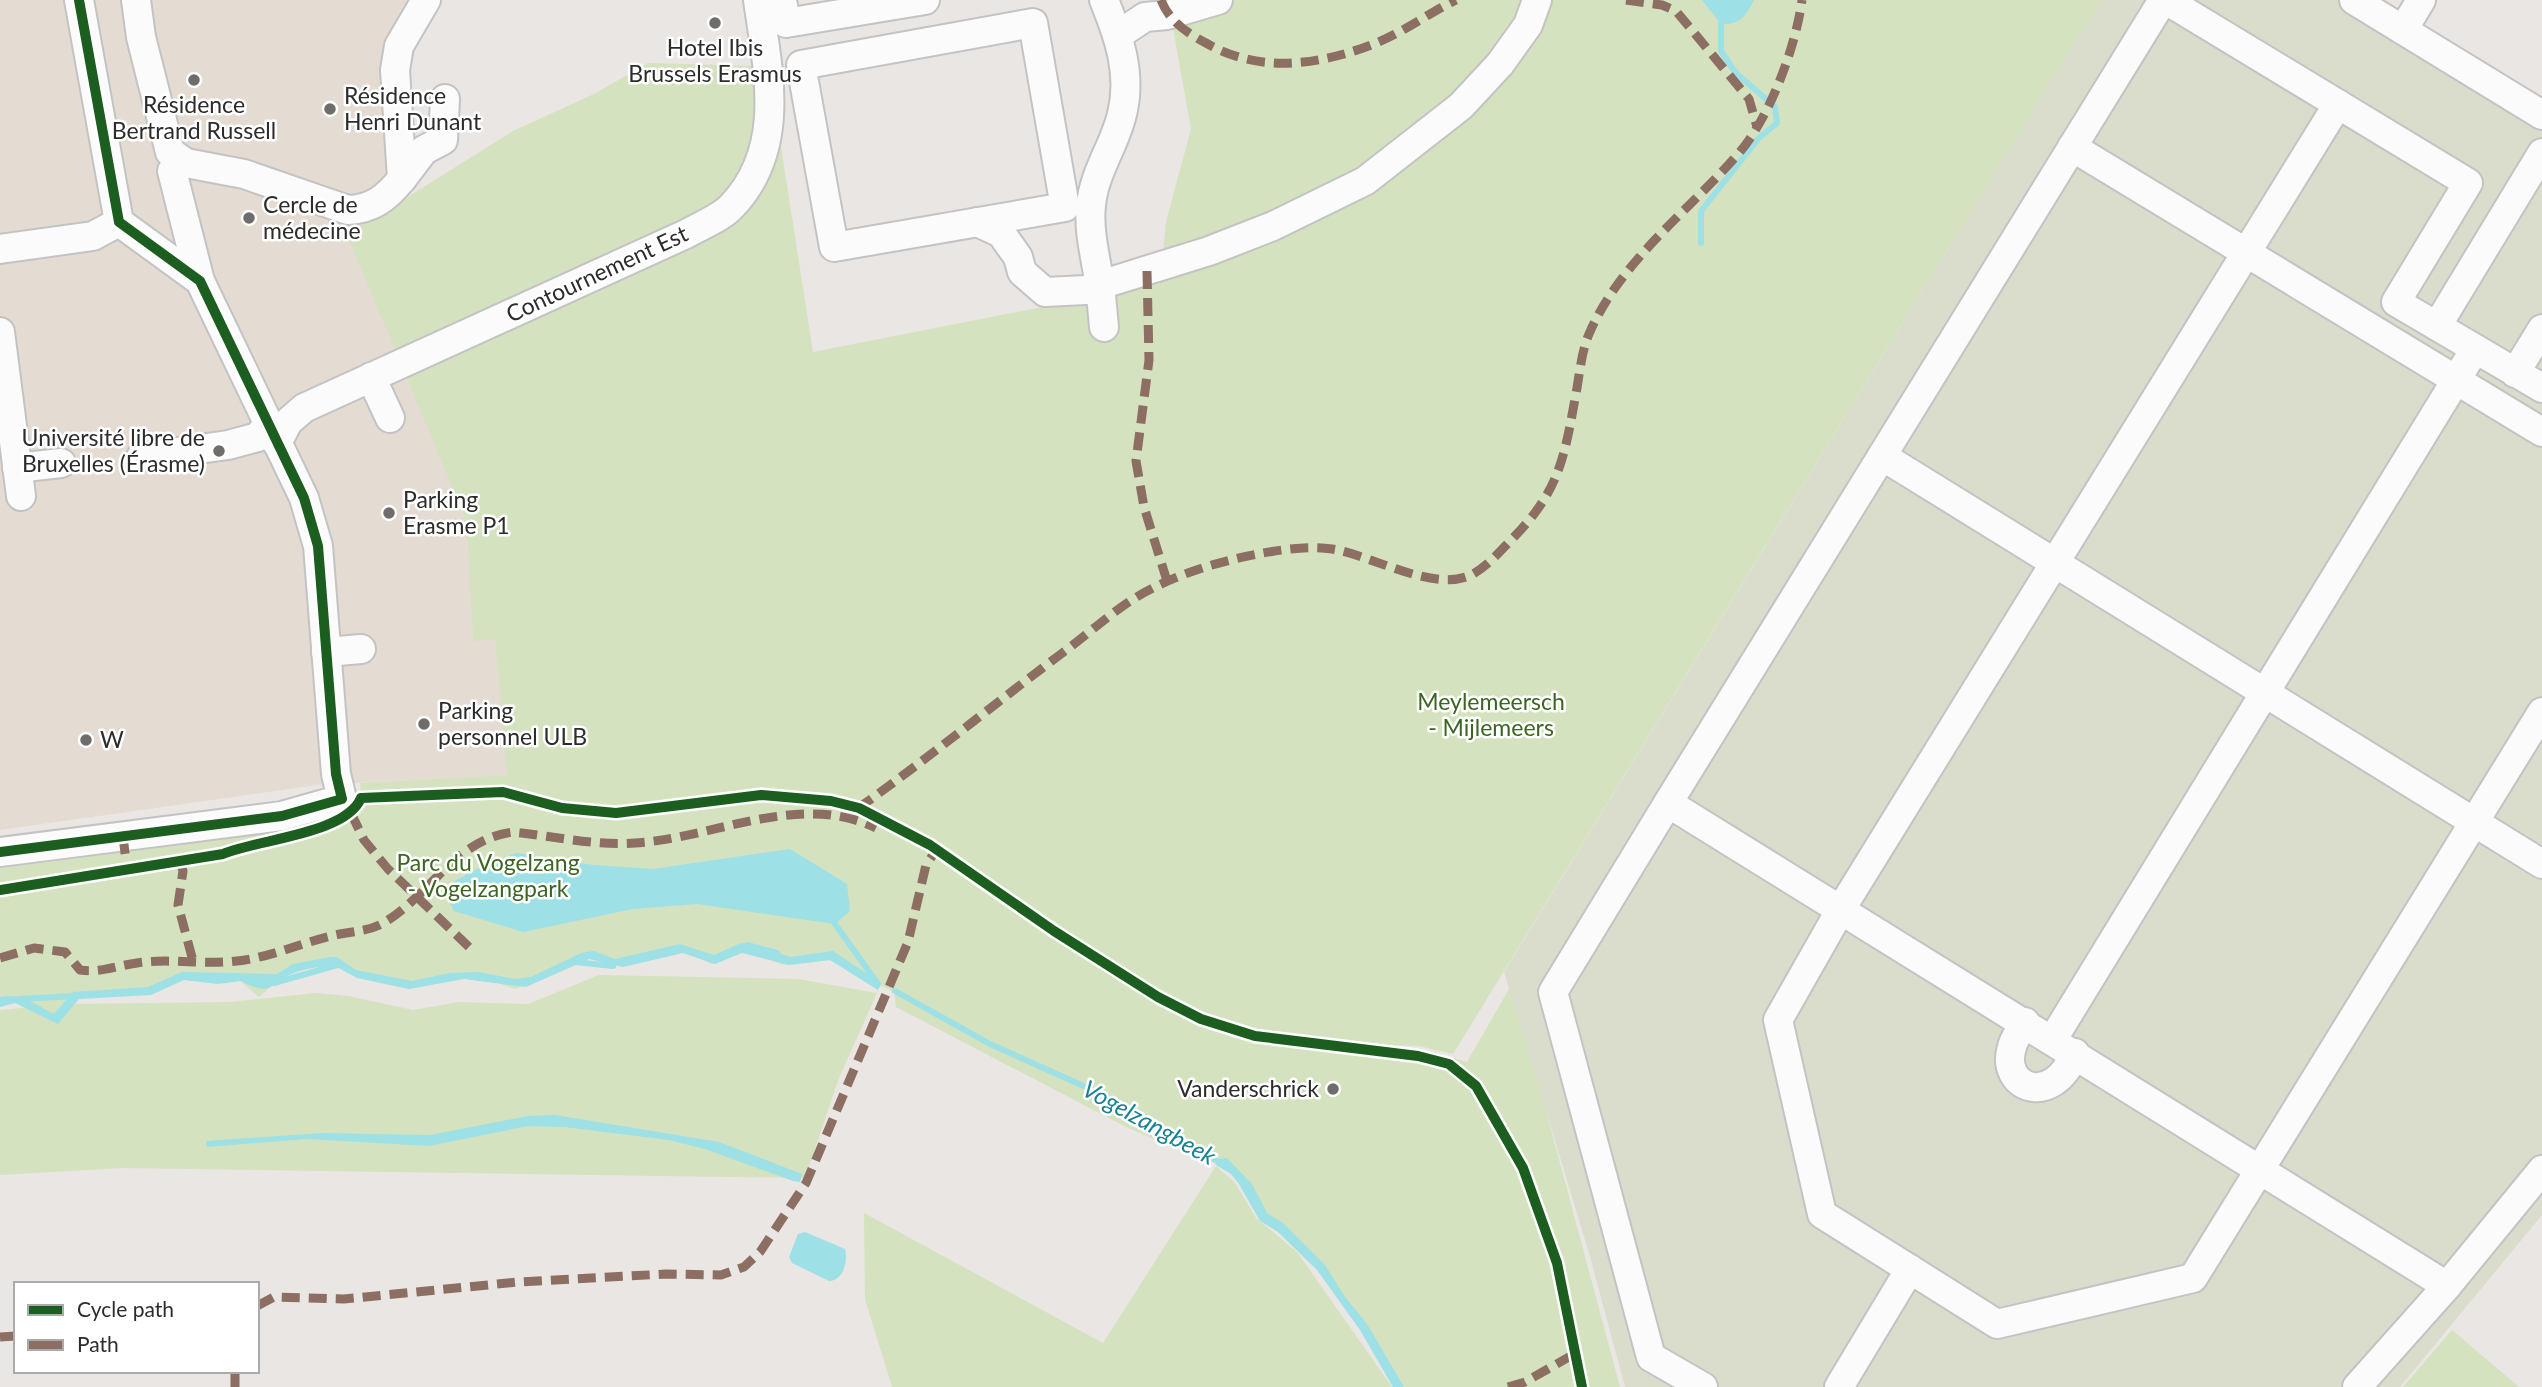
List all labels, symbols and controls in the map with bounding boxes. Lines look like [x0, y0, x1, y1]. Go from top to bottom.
marker: Hotel Ibis Brussels Erasmus [707, 15, 723, 31]
place label: Hotel Ibis Brussels Erasmus [628, 33, 802, 87]
marker: Résidence Bertrand Russell [186, 72, 202, 88]
place label: Résidence Henri Dunant [344, 81, 482, 135]
place label: Résidence Bertrand Russell [112, 90, 276, 144]
marker: Résidence Henri Dunant [322, 101, 338, 117]
place label: Cercle de médecine [263, 190, 361, 244]
marker: Cercle de médecine [241, 210, 257, 226]
street label: Contournement Est [501, 218, 693, 327]
place label: Université libre de Bruxelles (Érasme) [22, 423, 205, 477]
marker: Université libre de Bruxelles (Érasme) [211, 443, 227, 459]
place label: Parking Erasme P1 [403, 485, 510, 539]
marker: Parking Erasme P1 [381, 505, 397, 521]
park label: Meylemeersch - Mijlemeers [1417, 687, 1565, 741]
place label: Parking personnel ULB [438, 696, 587, 750]
marker: Parking personnel ULB [416, 716, 432, 732]
place label: W [100, 725, 124, 753]
marker: W [78, 732, 94, 748]
park label: Parc du Vogelzang - Vogelzangpark [396, 848, 580, 902]
water label: Vogelzangbeek [1078, 1073, 1222, 1170]
place label: Vanderschrick [1177, 1074, 1319, 1102]
marker: Vanderschrick [1325, 1081, 1341, 1097]
legend [14, 1282, 259, 1373]
text: Cycle path [77, 1296, 174, 1321]
text: Path [77, 1331, 119, 1356]

